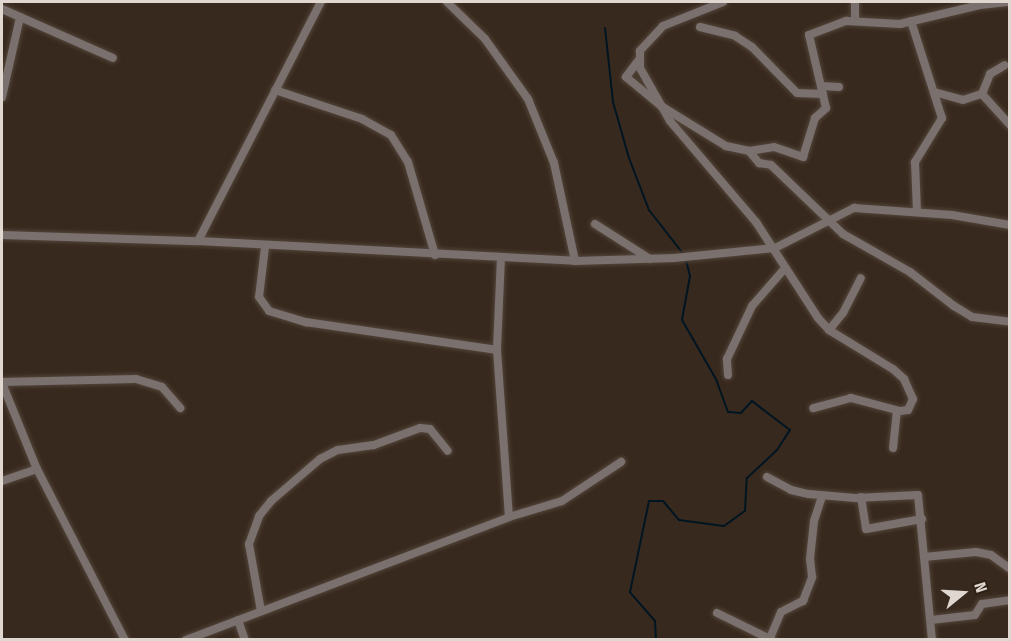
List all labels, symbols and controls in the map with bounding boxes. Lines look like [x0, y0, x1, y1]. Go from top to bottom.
north arrow [933, 563, 993, 623]
text: N [970, 580, 991, 595]

